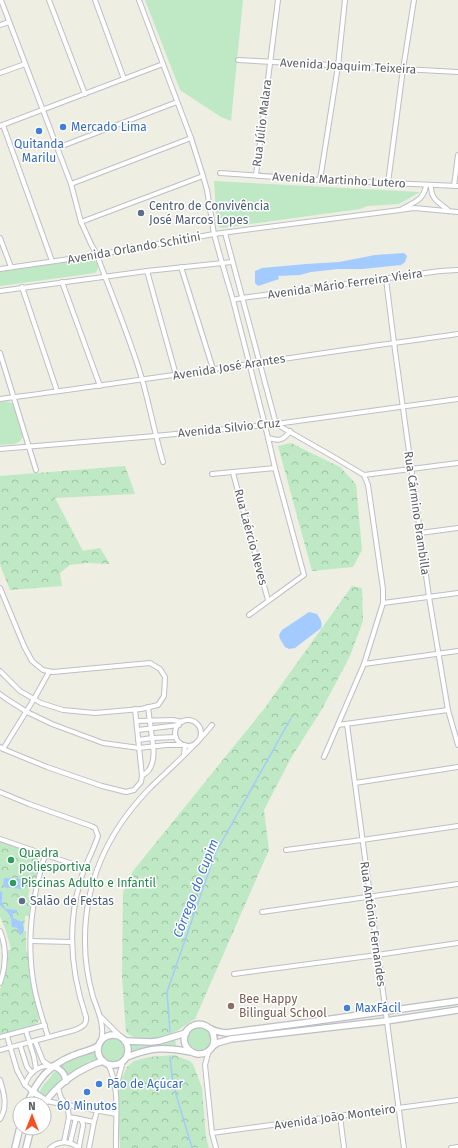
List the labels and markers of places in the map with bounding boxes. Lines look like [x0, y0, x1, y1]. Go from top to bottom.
place label: Mercado Lima [71, 120, 147, 134]
marker: Mercado Lima [58, 122, 68, 132]
marker: Quitanda Marilu [34, 126, 44, 136]
place label: Quitanda Marilu [14, 137, 64, 165]
place label: Centro de Convivência José Marcos Lopes [149, 199, 270, 227]
marker: Centro de Convivência José Marcos Lopes [136, 208, 146, 218]
place label: Quadra poliesportiva [19, 846, 91, 874]
marker: Quadra poliesportiva [6, 855, 16, 865]
place label: Piscinas Adulto e Infantil [21, 876, 157, 890]
marker: Piscinas Adulto e Infantil [8, 878, 18, 888]
place label: Salão de Festas [30, 894, 114, 908]
marker: Salão de Festas [17, 896, 27, 906]
place label: Bee Happy Bilingual School [239, 992, 327, 1020]
marker: Bee Happy Bilingual School [226, 1001, 236, 1011]
place label: MaxFácil [355, 1001, 402, 1015]
marker: MaxFácil [342, 1003, 352, 1013]
place label: Pão de Açúcar [107, 1077, 184, 1091]
marker: Pão de Açúcar [94, 1079, 104, 1089]
marker: 60 Minutos [82, 1087, 92, 1097]
place label: 60 Minutos [57, 1099, 117, 1113]

